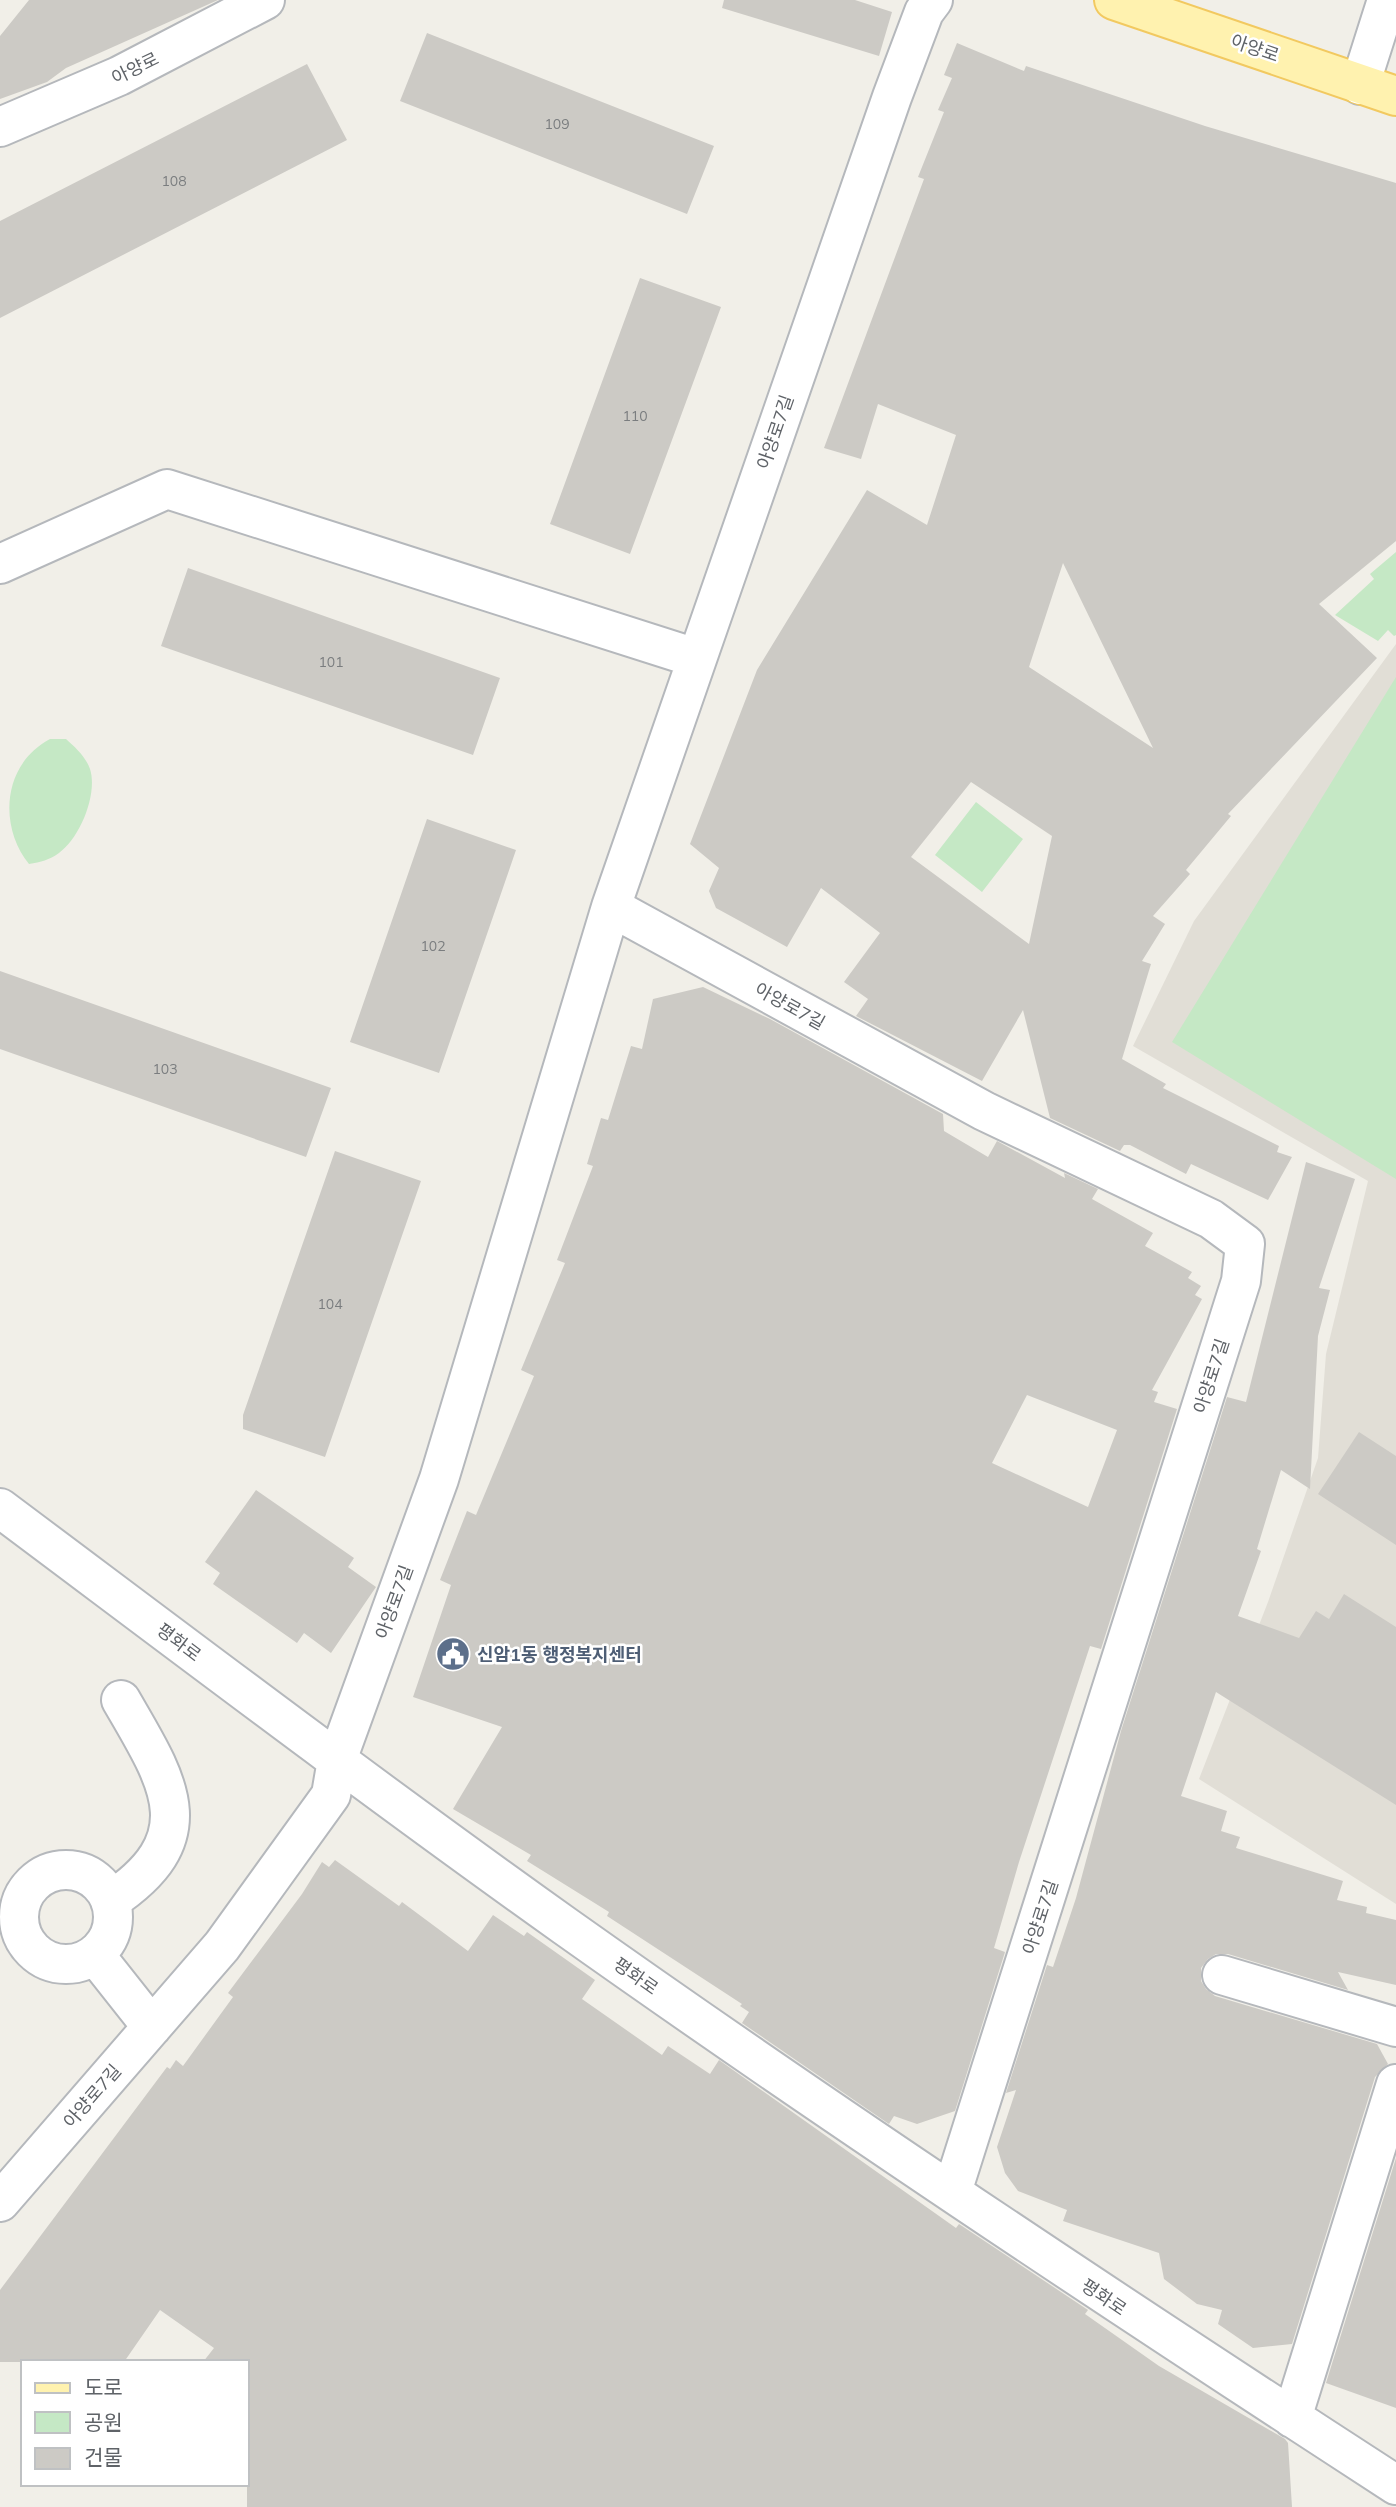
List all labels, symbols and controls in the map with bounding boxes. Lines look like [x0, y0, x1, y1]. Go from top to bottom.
street label: 아양로 [1228, 29, 1282, 67]
street label: 아양로 [108, 47, 162, 89]
house number: 109 [544, 115, 570, 133]
house number: 108 [161, 172, 187, 190]
street label: 아양로7길 [752, 392, 798, 472]
house number: 110 [622, 407, 648, 425]
house number: 101 [318, 653, 344, 671]
house number: 102 [420, 937, 446, 955]
street label: 아양로7길 [751, 977, 829, 1035]
house number: 103 [152, 1060, 178, 1078]
house number: 104 [317, 1295, 343, 1313]
street label: 아양로7길 [1188, 1336, 1234, 1416]
street label: 아양로7길 [370, 1562, 418, 1642]
street label: 평화로 [152, 1618, 206, 1666]
public building icon: 신암1동 행정복지센터 [434, 1635, 472, 1673]
place label: 신암1동 행정복지센터 [477, 1643, 642, 1666]
street label: 아양로7길 [1017, 1877, 1063, 1957]
street label: 평화로 [609, 1952, 663, 2000]
street label: 아양로7길 [58, 2059, 126, 2133]
street label: 평화로 [1077, 2274, 1131, 2320]
legend [21, 2360, 248, 2486]
text: 도로 [84, 2374, 123, 2400]
text: 공원 [84, 2409, 123, 2435]
text: 건물 [84, 2444, 123, 2470]

